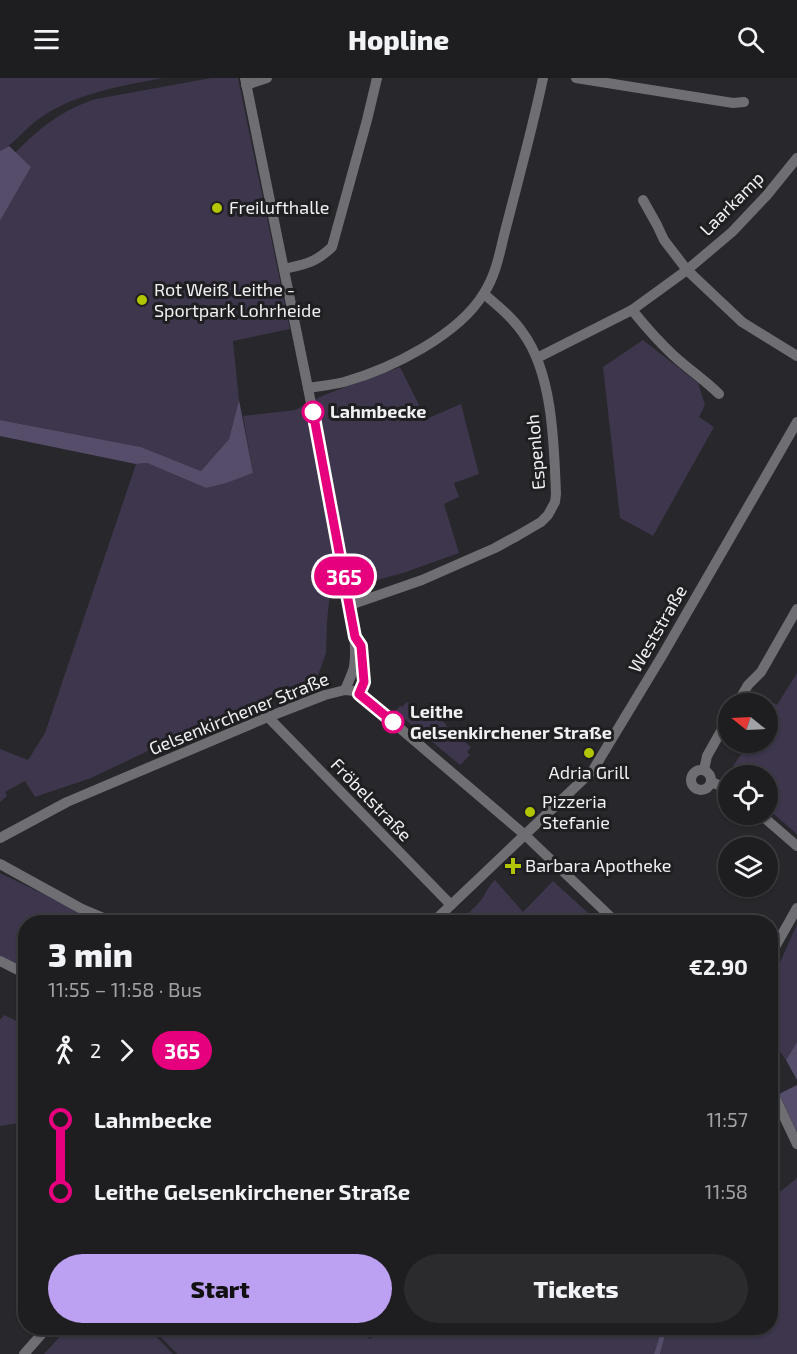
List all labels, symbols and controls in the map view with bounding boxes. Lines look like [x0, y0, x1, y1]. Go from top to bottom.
icon: menu [30, 23, 63, 56]
text: Hopline [348, 23, 449, 55]
icon: search [734, 23, 767, 56]
street label: Laarkamp [695, 167, 768, 240]
place label: Freilufthalle [229, 196, 330, 218]
marker: Freilufthalle [210, 201, 224, 215]
place label: Rot Weiß Leithe - Sportpark Lohrheide [154, 278, 321, 321]
marker: Rot Weiß Leithe - Sportpark Lohrheide [135, 293, 149, 307]
place label: Lahmbecke [330, 400, 426, 422]
marker: Lahmbecke [302, 401, 324, 423]
street label: Espenloh [521, 413, 549, 491]
line badge: 365 [310, 556, 379, 596]
text: 365 [326, 564, 362, 589]
street label: Weststraße [623, 581, 691, 676]
street label: Gelsenkirchener Straße [146, 667, 332, 759]
north arrow [718, 693, 778, 753]
map controls [718, 693, 778, 897]
place label: Leithe Gelsenkirchener Straße [410, 700, 612, 743]
marker: Leithe Gelsenkirchener Straße [382, 711, 404, 733]
marker: Adria Grill [582, 746, 596, 760]
street label: Fröbelstraße [327, 753, 417, 845]
place label: Adria Grill [549, 761, 630, 783]
button: locate [718, 765, 778, 825]
place label: Pizzeria Stefanie [542, 790, 610, 833]
marker: Pizzeria Stefanie [523, 805, 537, 819]
button: layers [718, 837, 778, 897]
place label: Barbara Apotheke [525, 854, 671, 876]
marker: Barbara Apotheke [506, 859, 520, 873]
text: 3 min [48, 934, 133, 974]
text: €2.90 [689, 953, 748, 979]
text: 11:55 – 11:58 · Bus [48, 977, 202, 1001]
icon: walk [48, 1034, 81, 1067]
icon: forward [110, 1034, 143, 1067]
text: 2 [90, 1038, 101, 1062]
text: 365 [164, 1038, 200, 1063]
text: Lahmbecke [94, 1106, 212, 1132]
text: 11:57 [706, 1107, 748, 1131]
text: Leithe Gelsenkirchener Straße [94, 1178, 410, 1204]
text: 11:58 [705, 1179, 748, 1203]
button: Start [48, 1254, 392, 1323]
button: Tickets [404, 1254, 748, 1323]

